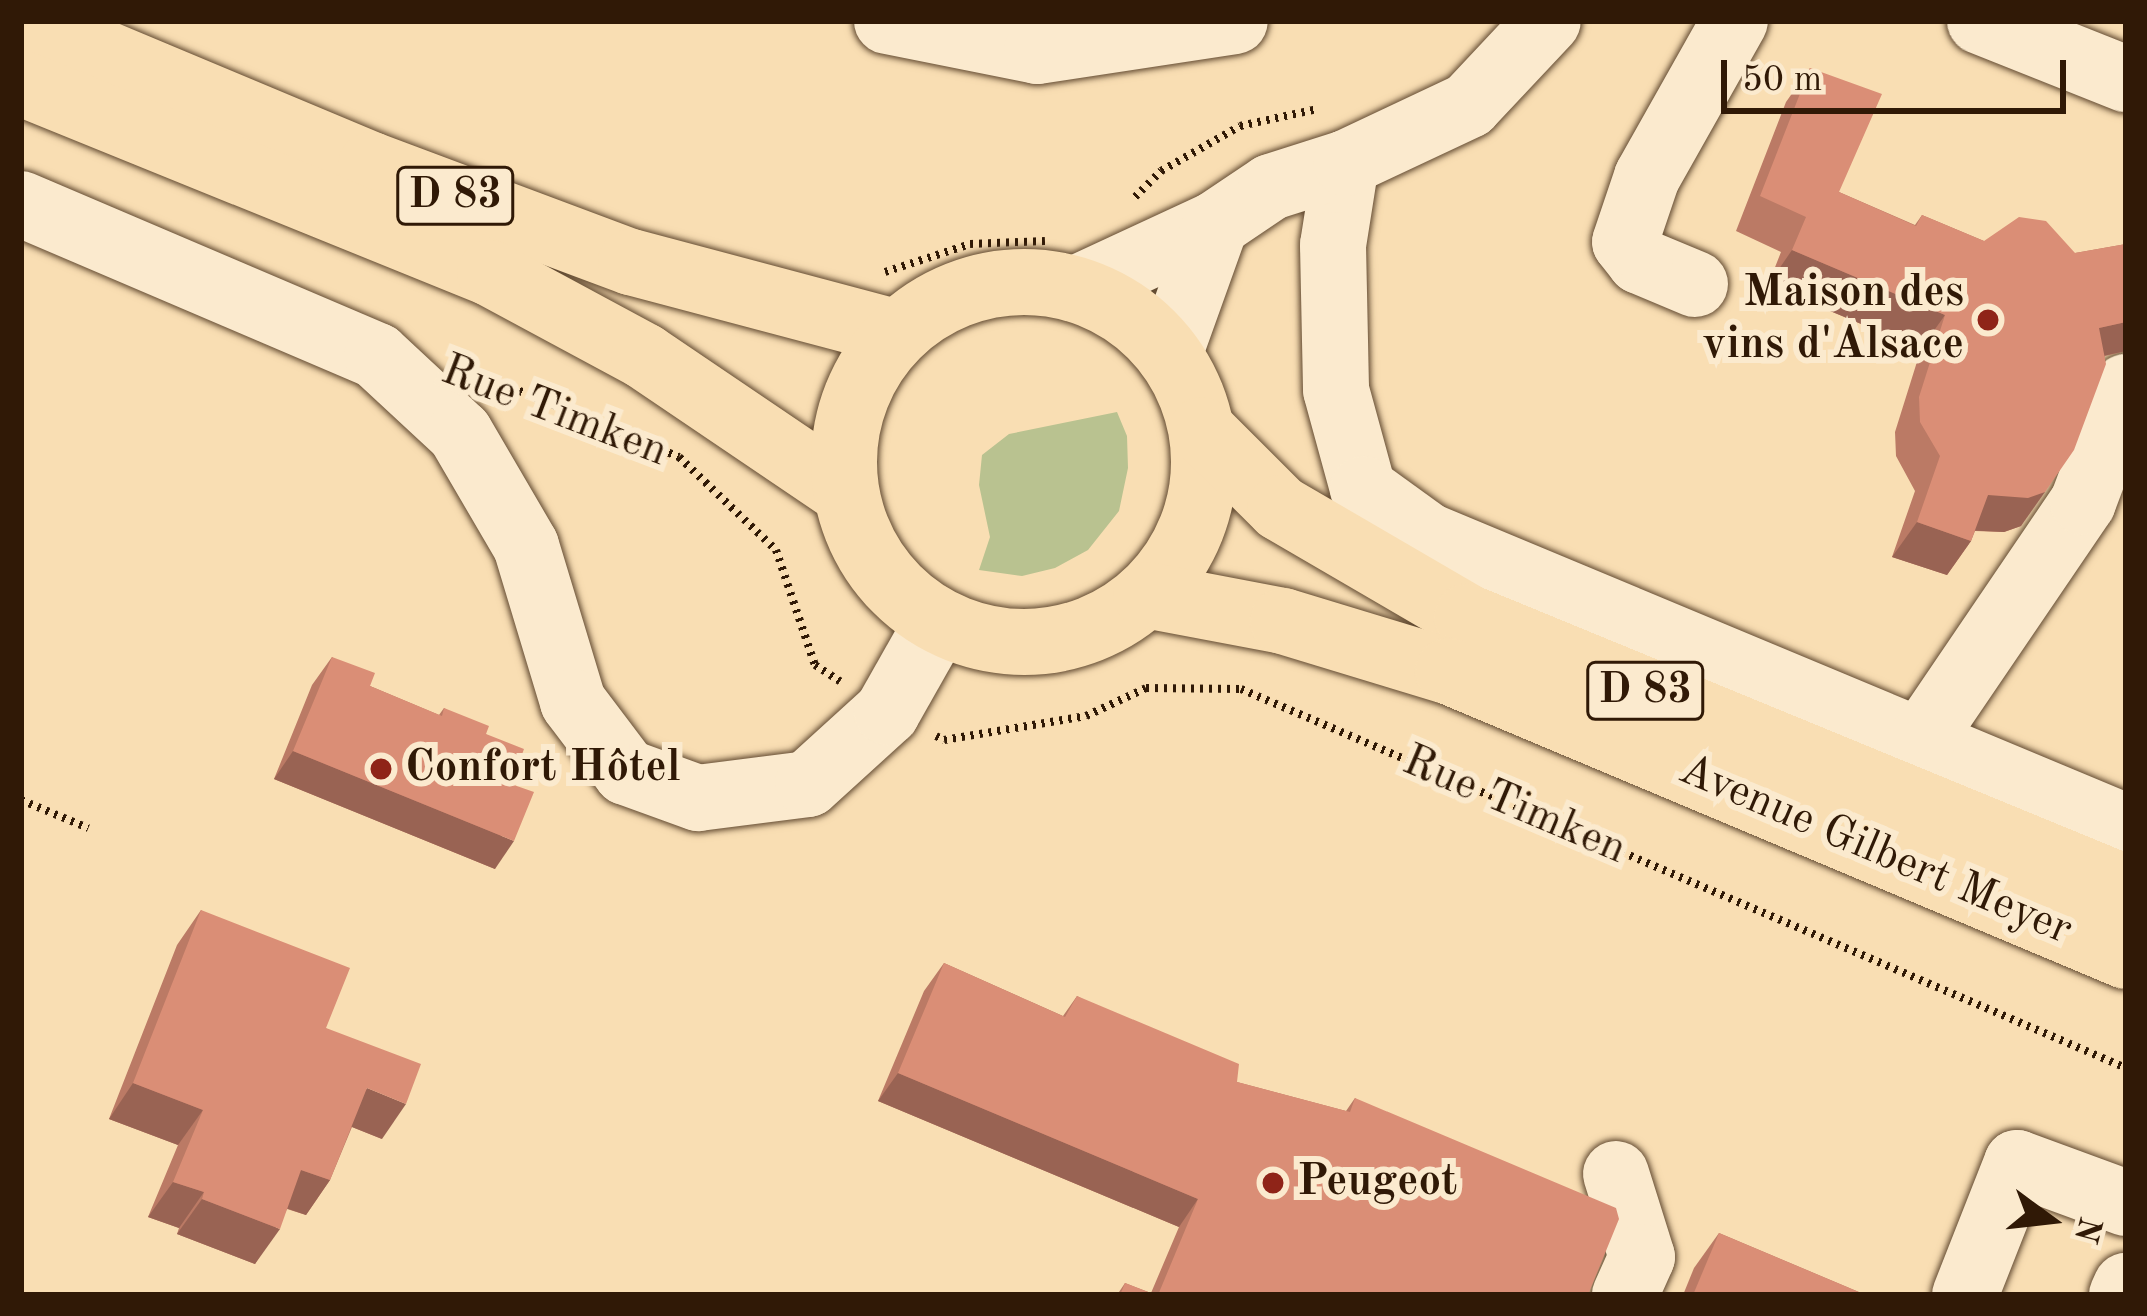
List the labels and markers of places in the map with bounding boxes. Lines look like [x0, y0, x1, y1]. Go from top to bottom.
place label: Maison des vins d'Alsace [1703, 267, 1964, 373]
marker: Maison des vins d'Alsace [1975, 307, 2001, 333]
place label: Confort Hôtel [405, 742, 681, 796]
marker: Confort Hôtel [368, 756, 394, 782]
place label: Peugeot [1297, 1156, 1457, 1210]
marker: Peugeot [1260, 1170, 1286, 1196]

